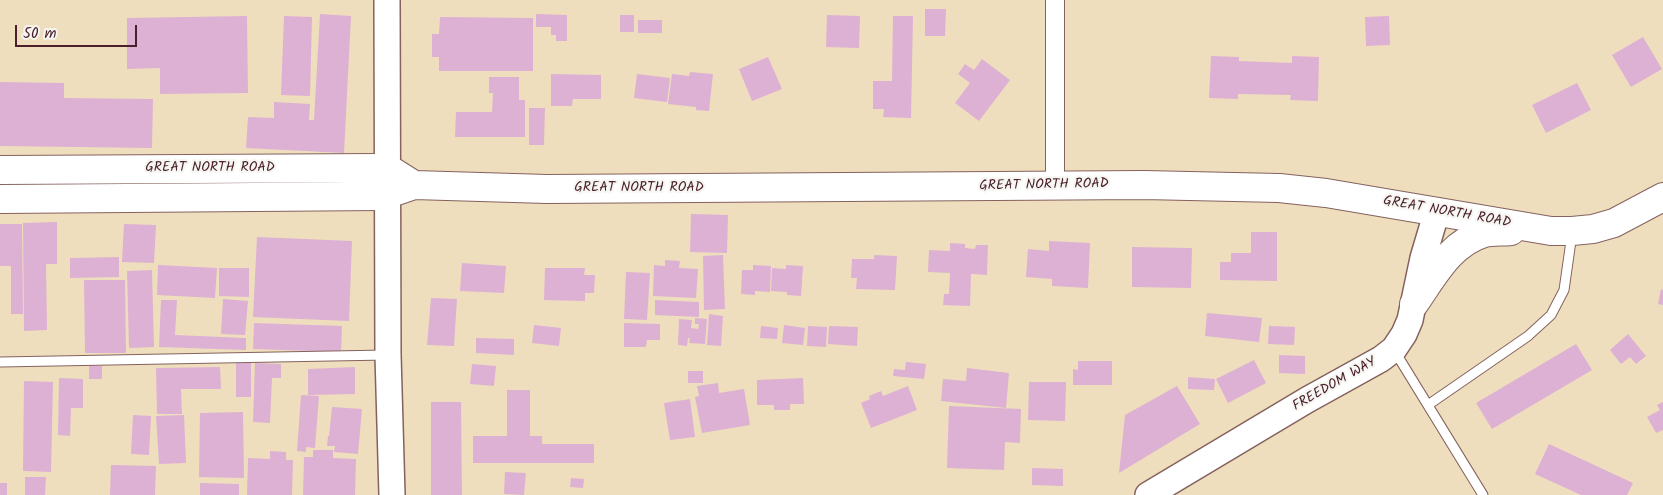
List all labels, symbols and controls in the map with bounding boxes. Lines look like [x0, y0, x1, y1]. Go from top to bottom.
scale bar [18, 15, 140, 47]
text: 50 m [23, 22, 57, 46]
street label: GREAT NORTH ROAD [145, 161, 275, 177]
street label: GREAT NORTH ROAD [979, 176, 1109, 196]
street label: GREAT NORTH ROAD [574, 181, 704, 197]
street label: GREAT NORTH ROAD [1382, 193, 1512, 233]
street label: FREEDOM WAY [1290, 354, 1380, 416]

